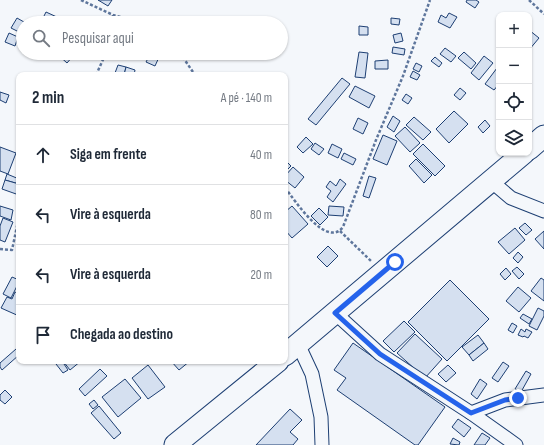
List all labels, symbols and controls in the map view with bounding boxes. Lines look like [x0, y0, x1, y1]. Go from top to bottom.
map controls [496, 12, 532, 156]
button: + [496, 12, 532, 48]
search box [16, 16, 288, 60]
icon: search [30, 27, 52, 49]
text: Pesquisar aqui [62, 29, 134, 48]
button: − [496, 48, 532, 84]
button: locate [496, 84, 532, 120]
text: 2 min [32, 88, 64, 108]
text: A pé · 140 m [221, 90, 272, 106]
button: layers [496, 120, 532, 156]
icon: ahead [32, 144, 54, 166]
text: Siga em frente [70, 145, 147, 164]
text: 40 m [250, 147, 272, 163]
icon: left [32, 204, 54, 226]
text: Vire à esquerda [70, 205, 151, 224]
text: 80 m [250, 207, 272, 223]
route start [386, 253, 404, 271]
icon: left [32, 264, 54, 286]
text: Vire à esquerda [70, 265, 151, 284]
text: 20 m [250, 267, 272, 283]
icon: arrive [32, 324, 54, 346]
text: Chegada ao destino [70, 325, 173, 344]
route end [509, 389, 527, 407]

